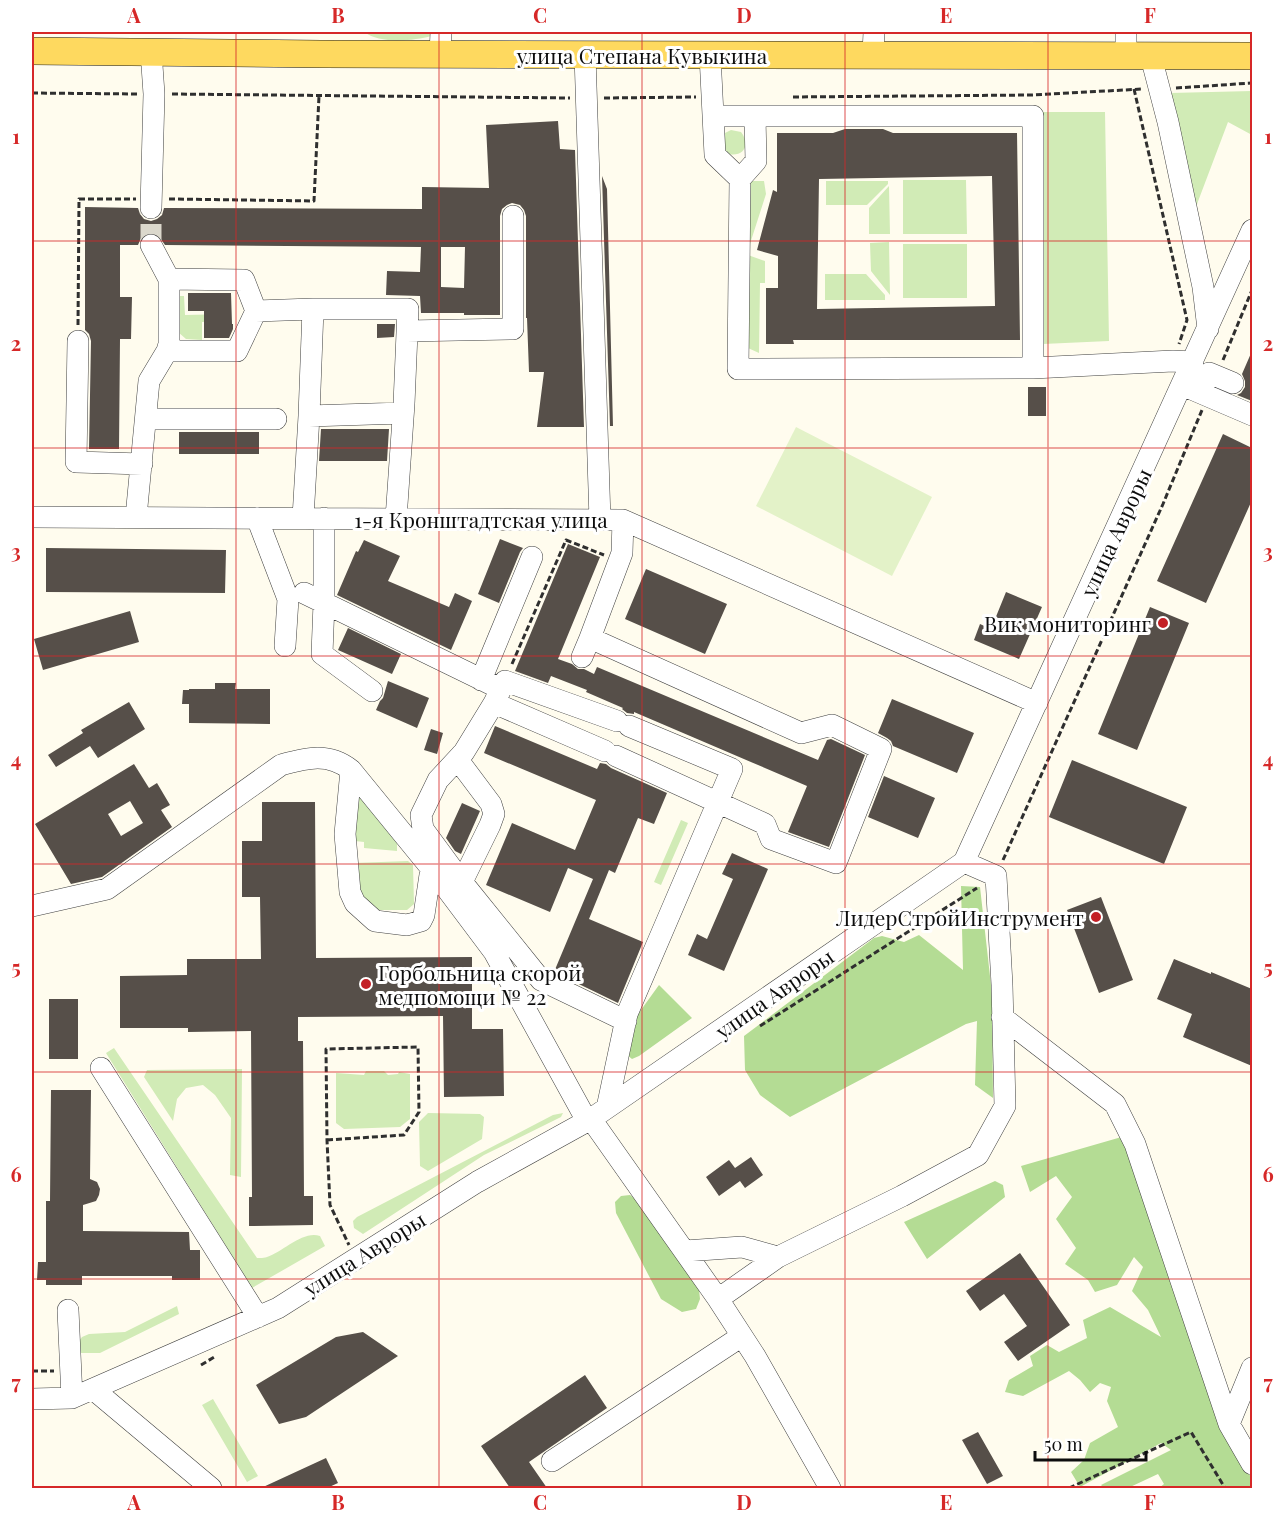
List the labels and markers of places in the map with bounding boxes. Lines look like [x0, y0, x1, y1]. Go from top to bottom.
place label: Вик мониторинг [984, 609, 1151, 637]
marker: Вик мониторинг [1156, 616, 1170, 630]
place label: ЛидерСтройИнструмент [835, 903, 1084, 931]
marker: ЛидерСтройИнструмент [1089, 910, 1103, 924]
place label: Горбольница скорой медпомощи № 22 [378, 958, 581, 1010]
marker: Горбольница скорой медпомощи № 22 [359, 977, 373, 991]

